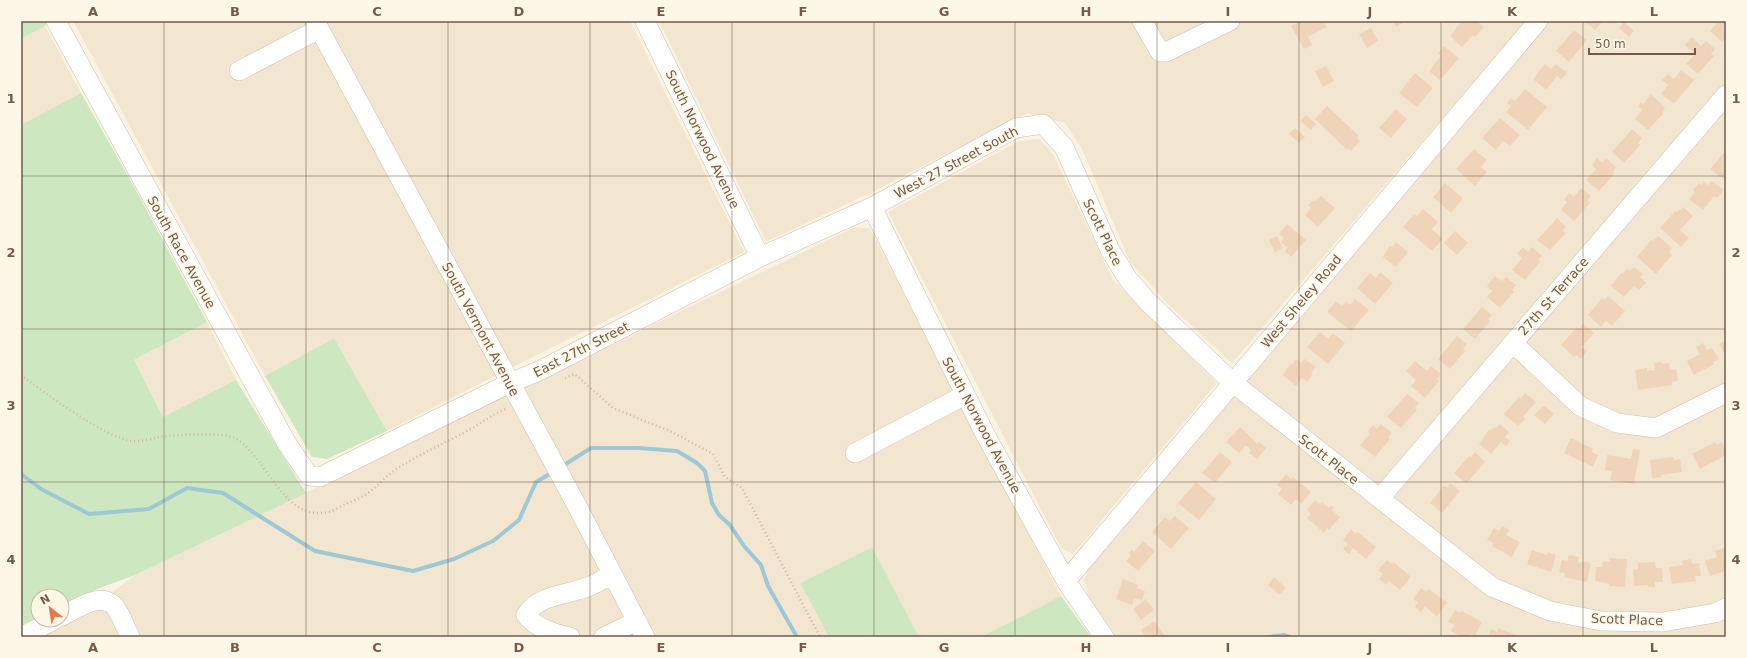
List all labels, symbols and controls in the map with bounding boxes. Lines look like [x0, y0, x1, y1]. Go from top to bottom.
text: A [88, 4, 98, 19]
text: B [230, 4, 240, 19]
text: C [372, 4, 382, 19]
text: D [514, 4, 525, 19]
text: E [657, 4, 665, 19]
text: F [799, 4, 807, 19]
text: G [939, 4, 949, 19]
text: H [1081, 4, 1091, 19]
text: I [1226, 4, 1230, 19]
text: J [1367, 4, 1372, 19]
text: K [1507, 4, 1518, 19]
text: L [1650, 4, 1658, 19]
scale bar [1589, 30, 1695, 56]
text: 50 m [1595, 37, 1626, 51]
street label: South Norwood Avenue [662, 68, 743, 211]
text: 1 [6, 91, 16, 106]
text: 1 [1731, 91, 1741, 106]
street label: West 27 Street South [892, 123, 1021, 202]
street label: South Race Avenue [144, 193, 219, 311]
street label: Scott Place [1080, 196, 1125, 268]
text: 2 [6, 245, 16, 260]
text: 2 [1731, 245, 1741, 260]
street label: West Sheley Road [1258, 252, 1345, 351]
street label: 27th St Terrace [1515, 254, 1591, 339]
street label: South Vermont Avenue [439, 260, 522, 399]
street label: East 27th Street [531, 319, 632, 380]
street label: South Norwood Avenue [939, 355, 1024, 496]
text: 3 [6, 398, 16, 413]
text: 3 [1731, 398, 1741, 413]
street label: Scott Place [1296, 431, 1362, 488]
text: 4 [6, 552, 16, 567]
text: 4 [1731, 552, 1741, 567]
north arrow [30, 588, 70, 628]
text: N [38, 592, 52, 608]
street label: Scott Place [1591, 611, 1663, 628]
text: A [88, 640, 98, 655]
text: B [230, 640, 240, 655]
text: C [372, 640, 382, 655]
text: D [514, 640, 525, 655]
text: E [657, 640, 665, 655]
text: F [799, 640, 807, 655]
text: G [939, 640, 949, 655]
text: H [1081, 640, 1091, 655]
text: I [1226, 640, 1230, 655]
text: J [1367, 640, 1372, 655]
text: K [1507, 640, 1518, 655]
text: L [1650, 640, 1658, 655]

